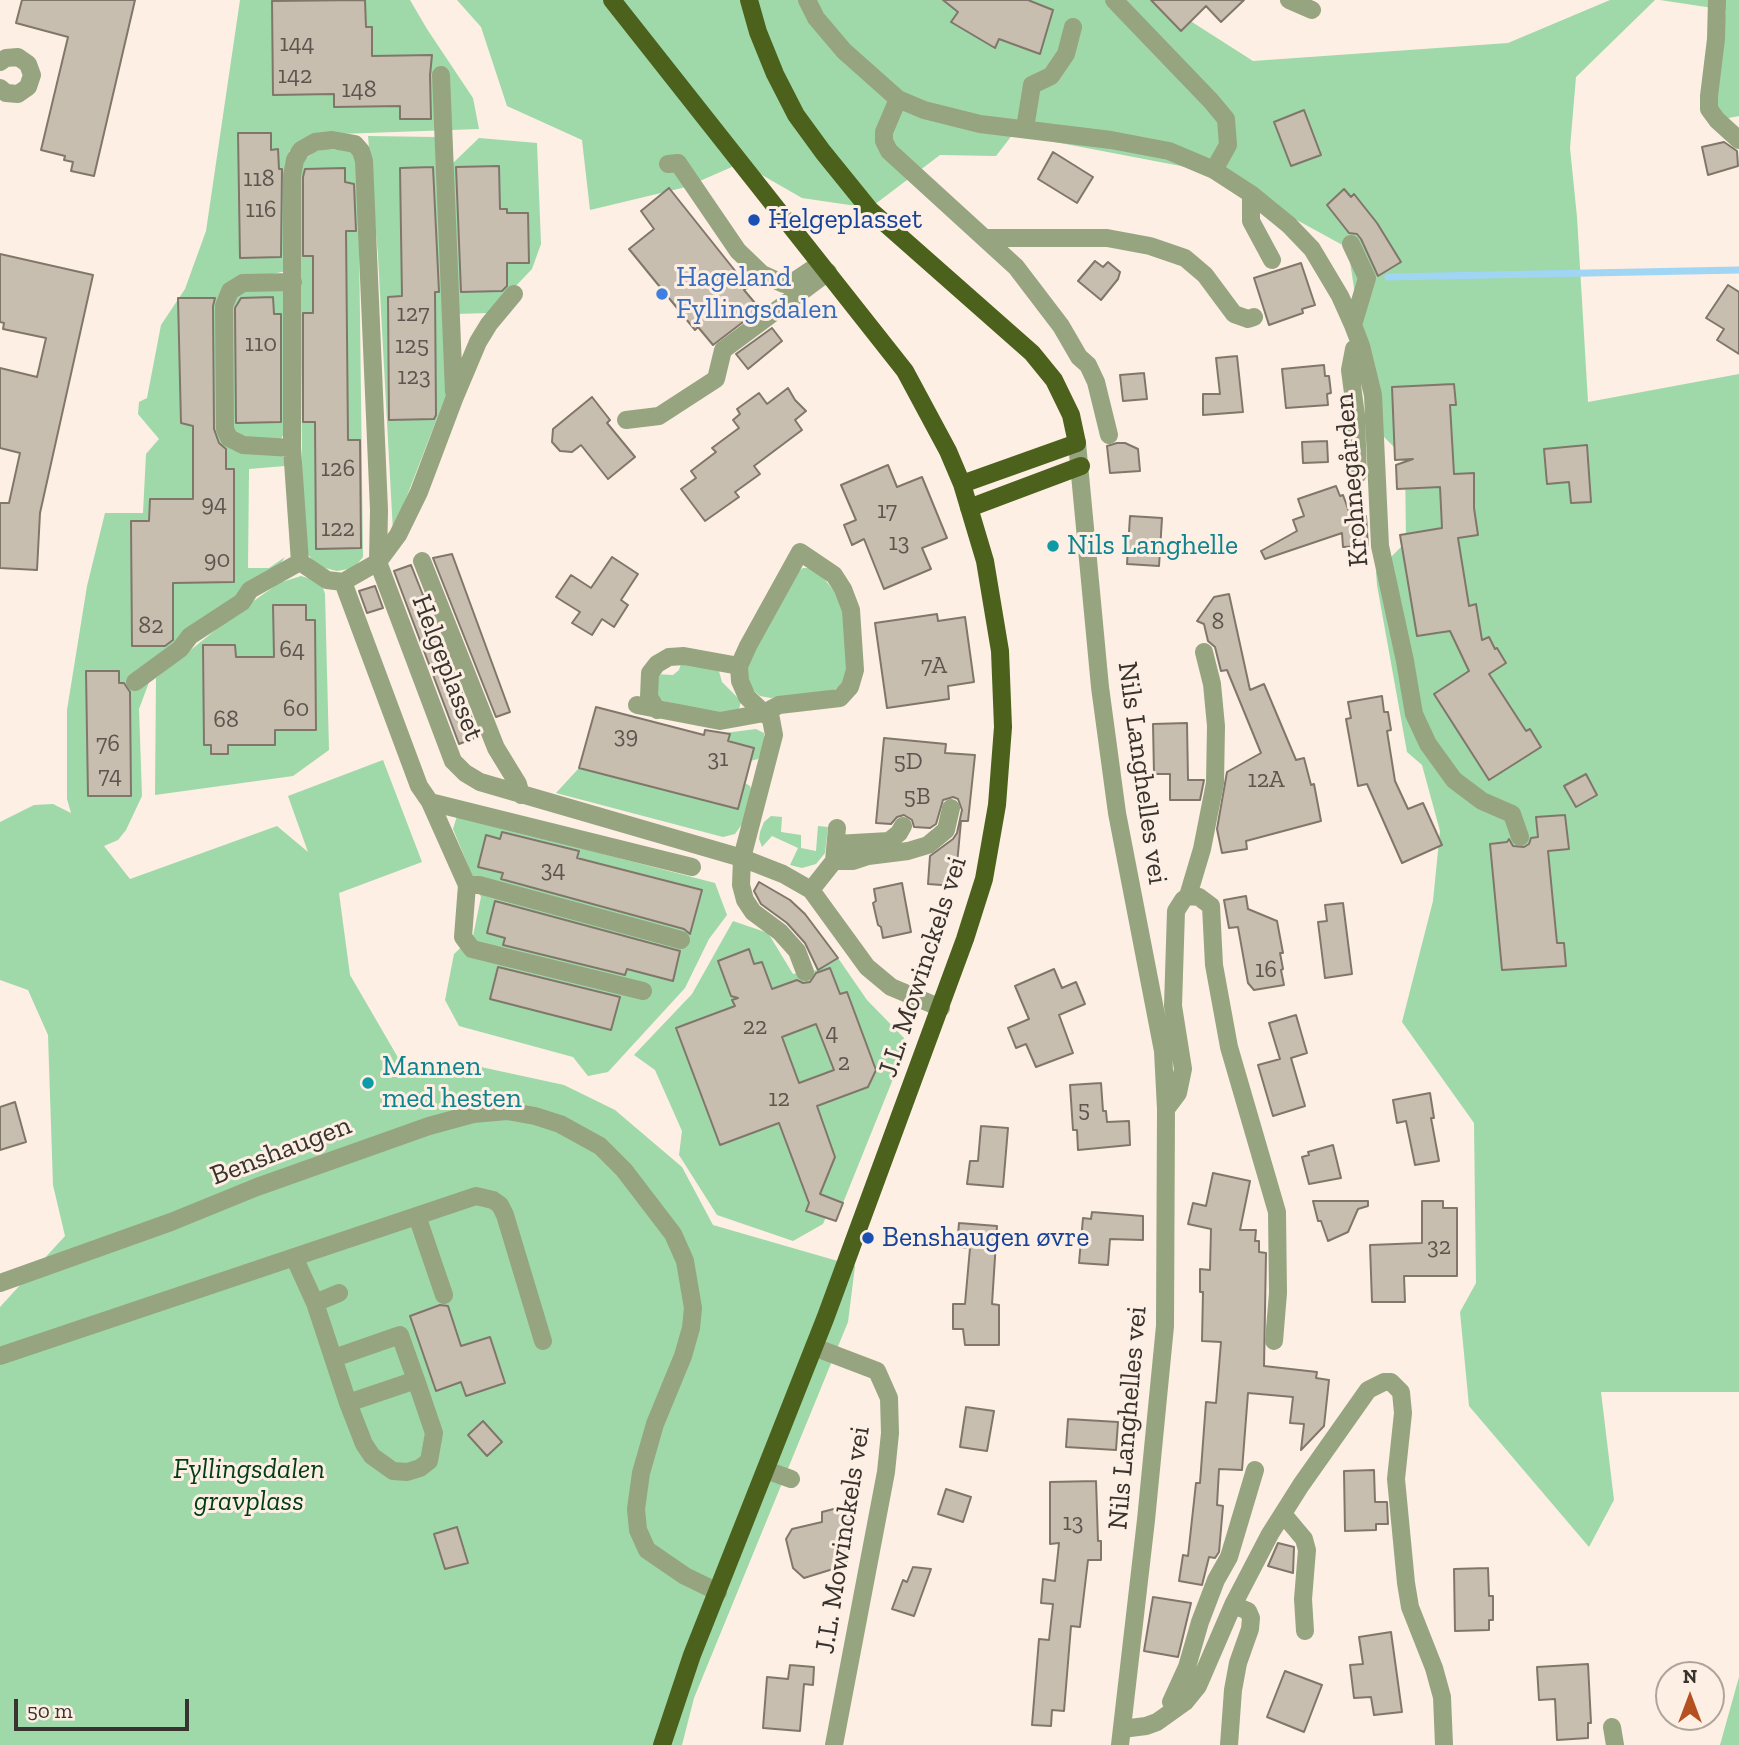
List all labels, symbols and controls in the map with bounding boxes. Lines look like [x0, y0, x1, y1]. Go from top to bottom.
house number: 144 [279, 30, 315, 58]
house number: 142 [278, 62, 312, 90]
house number: 148 [341, 76, 377, 104]
house number: 118 [243, 165, 275, 193]
house number: 116 [245, 196, 277, 224]
place label: Helgeplasset [768, 203, 922, 237]
marker: Helgeplasset [746, 212, 762, 228]
place label: Hageland Fyllingsdalen [676, 261, 838, 327]
marker: Hageland Fyllingsdalen [654, 286, 670, 302]
house number: 127 [397, 300, 429, 328]
house number: 110 [245, 330, 277, 358]
house number: 125 [395, 332, 429, 360]
house number: 123 [397, 363, 431, 391]
street label: Krohnegården [1328, 392, 1376, 568]
house number: 126 [321, 455, 355, 483]
house number: 94 [201, 490, 227, 518]
house number: 17 [877, 497, 897, 525]
house number: 122 [321, 515, 355, 543]
house number: 13 [889, 529, 909, 557]
place label: Nils Langhelle [1067, 529, 1238, 563]
marker: Nils Langhelle [1045, 538, 1061, 554]
house number: 90 [204, 546, 230, 574]
street label: Helgeplasset [404, 590, 490, 746]
house number: 8 [1212, 608, 1224, 636]
house number: 82 [138, 612, 164, 640]
house number: 64 [279, 636, 305, 664]
house number: 7A [921, 652, 947, 680]
street label: Nils Langhelles vei [1110, 659, 1174, 887]
house number: 60 [283, 695, 309, 723]
house number: 68 [213, 706, 239, 734]
house number: 39 [614, 722, 638, 750]
house number: 76 [96, 730, 120, 758]
house number: 31 [708, 745, 728, 773]
house number: 5D [893, 748, 923, 776]
house number: 74 [98, 762, 122, 790]
house number: 12A [1247, 766, 1285, 794]
house number: 5B [904, 783, 930, 811]
street label: J.L. Mowinckels vei [871, 852, 975, 1082]
house number: 34 [541, 856, 565, 884]
house number: 16 [1255, 956, 1277, 984]
house number: 22 [743, 1013, 767, 1041]
house number: 4 [826, 1019, 838, 1047]
house number: 2 [838, 1049, 850, 1077]
place label: Mannen med hesten [382, 1050, 522, 1116]
marker: Mannen med hesten [360, 1075, 376, 1091]
house number: 12 [768, 1085, 790, 1113]
house number: 5 [1078, 1096, 1090, 1124]
street label: Benshaugen [206, 1109, 356, 1193]
place label: Benshaugen øvre [882, 1221, 1089, 1255]
marker: Benshaugen øvre [860, 1230, 876, 1246]
house number: 32 [1427, 1233, 1451, 1261]
street label: Nils Langhelles vei [1101, 1305, 1155, 1531]
street label: J.L. Mowinckels vei [808, 1424, 878, 1656]
park label: Fyllingsdalen gravplass [173, 1453, 325, 1519]
house number: 13 [1063, 1509, 1083, 1537]
north arrow [1655, 1661, 1725, 1731]
text: N [1683, 1665, 1697, 1688]
scale bar [18, 1686, 192, 1730]
text: 50 m [27, 1698, 73, 1723]

